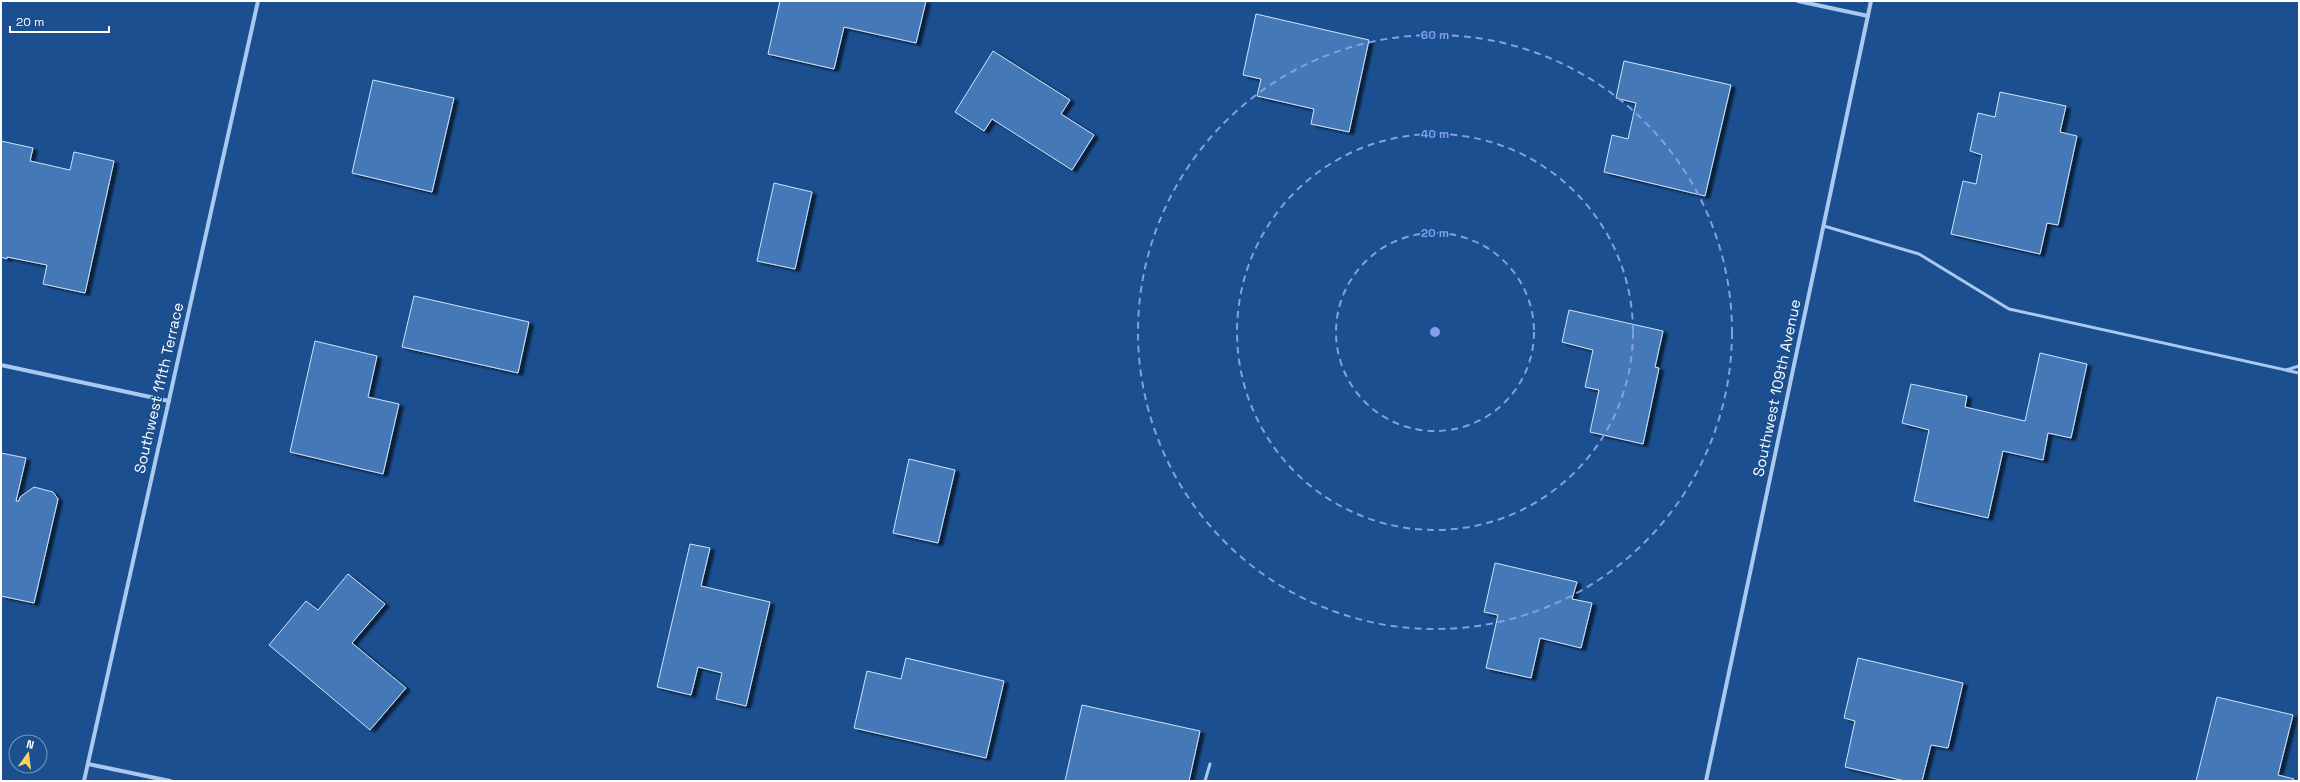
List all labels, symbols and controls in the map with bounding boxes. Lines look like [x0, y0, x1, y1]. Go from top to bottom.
scale bar [10, 8, 109, 34]
text: 20 m [16, 14, 44, 30]
text: 60 m [1421, 27, 1449, 43]
text: 40 m [1421, 126, 1449, 142]
text: 20 m [1421, 225, 1449, 241]
street label: Southwest 109th Avenue [1748, 297, 1805, 478]
street label: Southwest 111th Terrace [130, 300, 187, 475]
centre of rings [1428, 325, 1442, 339]
north arrow [8, 734, 48, 774]
text: N [25, 737, 36, 752]

